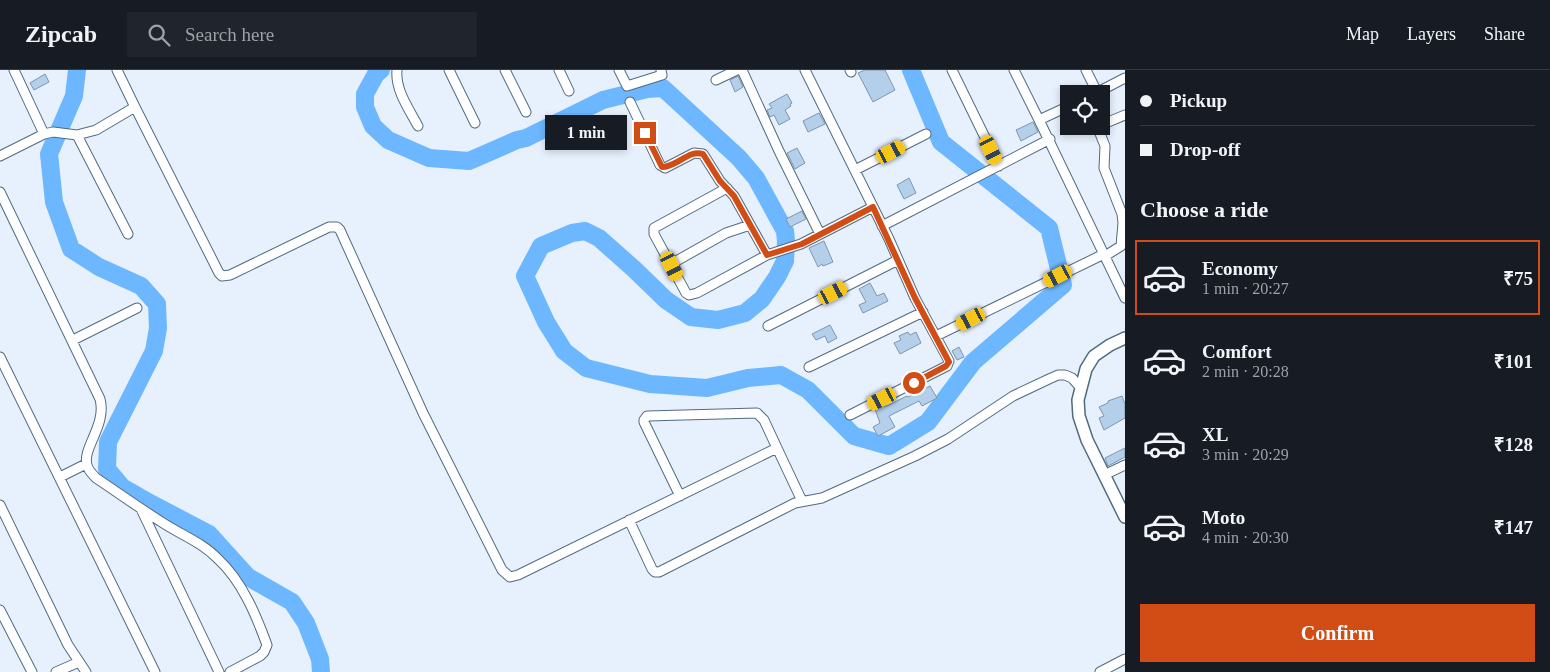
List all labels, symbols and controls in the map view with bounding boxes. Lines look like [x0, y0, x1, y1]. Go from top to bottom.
search box [127, 12, 477, 57]
text: Zipcab [25, 21, 97, 47]
icon: search [145, 21, 173, 49]
text: Search here [185, 24, 274, 45]
text: Map [1346, 24, 1379, 44]
text: Layers [1407, 24, 1456, 44]
text: Share [1484, 24, 1525, 44]
map controls [1060, 85, 1110, 135]
button: locate [1060, 85, 1110, 135]
text: Pickup [1170, 90, 1227, 111]
callout: 1 min [545, 116, 628, 150]
route end [634, 122, 656, 144]
text: 1 min [567, 124, 605, 141]
car [977, 133, 1004, 167]
car [874, 139, 907, 165]
text: Drop-off [1170, 139, 1240, 160]
text: Choose a ride [1140, 197, 1268, 222]
car [658, 249, 685, 283]
icon: car [1142, 255, 1187, 300]
text: Economy [1202, 258, 1278, 279]
car [1041, 263, 1074, 289]
text: ₹75 [1503, 268, 1533, 289]
car [816, 280, 849, 306]
text: 1 min · 20:27 [1202, 280, 1289, 297]
car [954, 306, 987, 332]
icon: car [1142, 338, 1187, 383]
text: Comfort [1202, 341, 1272, 362]
text: ₹101 [1494, 351, 1533, 372]
text: 2 min · 20:28 [1202, 363, 1289, 380]
route start [903, 372, 925, 394]
car [865, 386, 898, 412]
icon: car [1142, 421, 1187, 466]
text: XL [1202, 424, 1228, 445]
text: ₹128 [1494, 434, 1533, 455]
text: 3 min · 20:29 [1202, 446, 1289, 463]
icon: car [1142, 504, 1187, 549]
text: Moto [1202, 507, 1245, 528]
text: ₹147 [1494, 517, 1533, 538]
text: 4 min · 20:30 [1202, 529, 1289, 546]
button: Confirm [1140, 604, 1535, 662]

